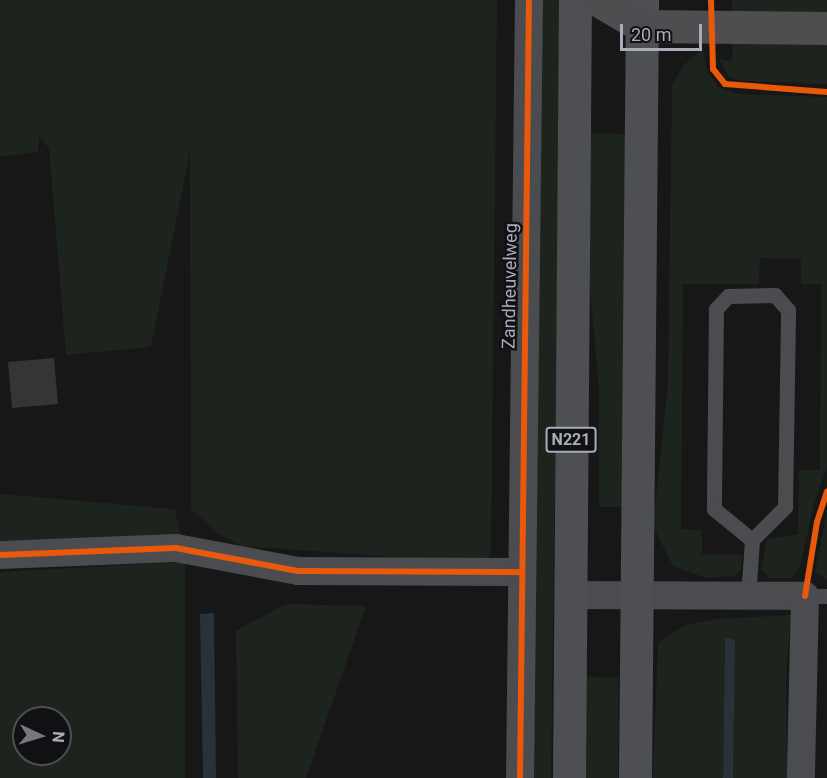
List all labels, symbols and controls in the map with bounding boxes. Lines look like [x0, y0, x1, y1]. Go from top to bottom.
scale bar [623, 12, 706, 50]
text: 20 m [631, 24, 671, 45]
street label: Zandheuvelweg [498, 223, 522, 349]
road number: N221 [546, 427, 596, 453]
north arrow [12, 706, 72, 766]
text: N [49, 731, 68, 743]

